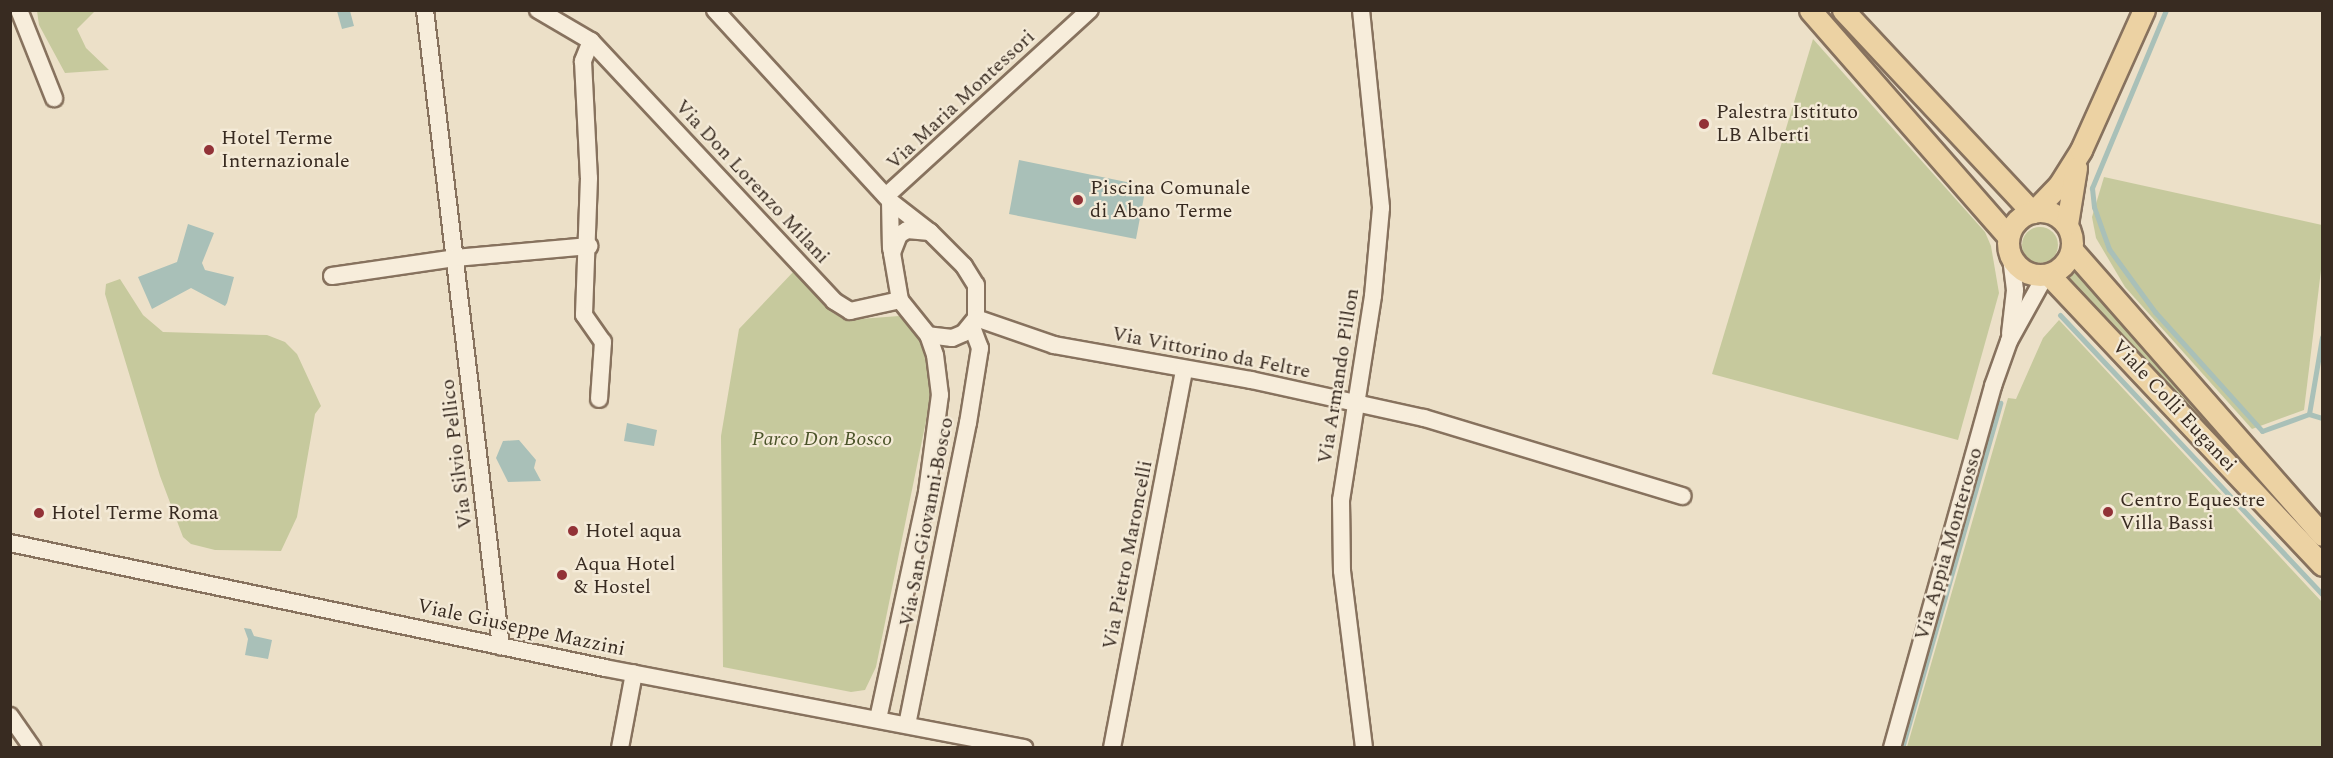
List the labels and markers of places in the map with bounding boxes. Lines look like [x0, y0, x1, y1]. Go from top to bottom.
place label: Palestra Istituto LB Alberti [1716, 100, 1858, 147]
marker: Palestra Istituto LB Alberti [1697, 117, 1711, 131]
place label: Hotel Terme Internazionale [221, 126, 350, 173]
marker: Hotel Terme Internazionale [202, 143, 216, 157]
place label: Piscina Comunale di Abano Terme [1090, 176, 1250, 223]
marker: Piscina Comunale di Abano Terme [1071, 193, 1085, 207]
place label: Centro Equestre Villa Bassi [2120, 488, 2265, 535]
place label: Hotel Terme Roma [51, 501, 219, 525]
marker: Centro Equestre Villa Bassi [2101, 505, 2115, 519]
marker: Hotel Terme Roma [32, 506, 46, 520]
place label: Hotel aqua [585, 519, 682, 543]
marker: Hotel aqua [566, 524, 580, 538]
place label: Aqua Hotel & Hostel [574, 552, 675, 599]
marker: Aqua Hotel & Hostel [555, 568, 569, 582]

